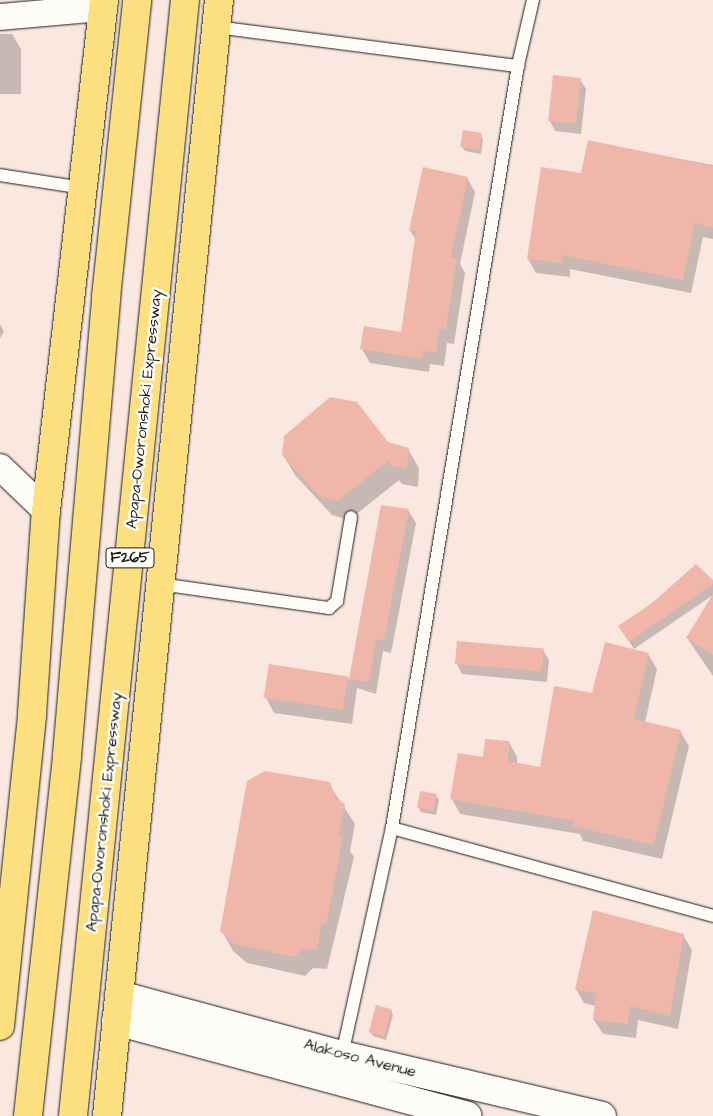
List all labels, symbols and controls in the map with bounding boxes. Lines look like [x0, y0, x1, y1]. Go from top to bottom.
street label: Apapa-Oworonshoki Expressway [122, 288, 166, 530]
road number: F265 [105, 546, 155, 570]
street label: Apapa-Oworonshoki Expressway [82, 691, 126, 933]
street label: Alakoso Avenue [302, 1035, 418, 1081]

